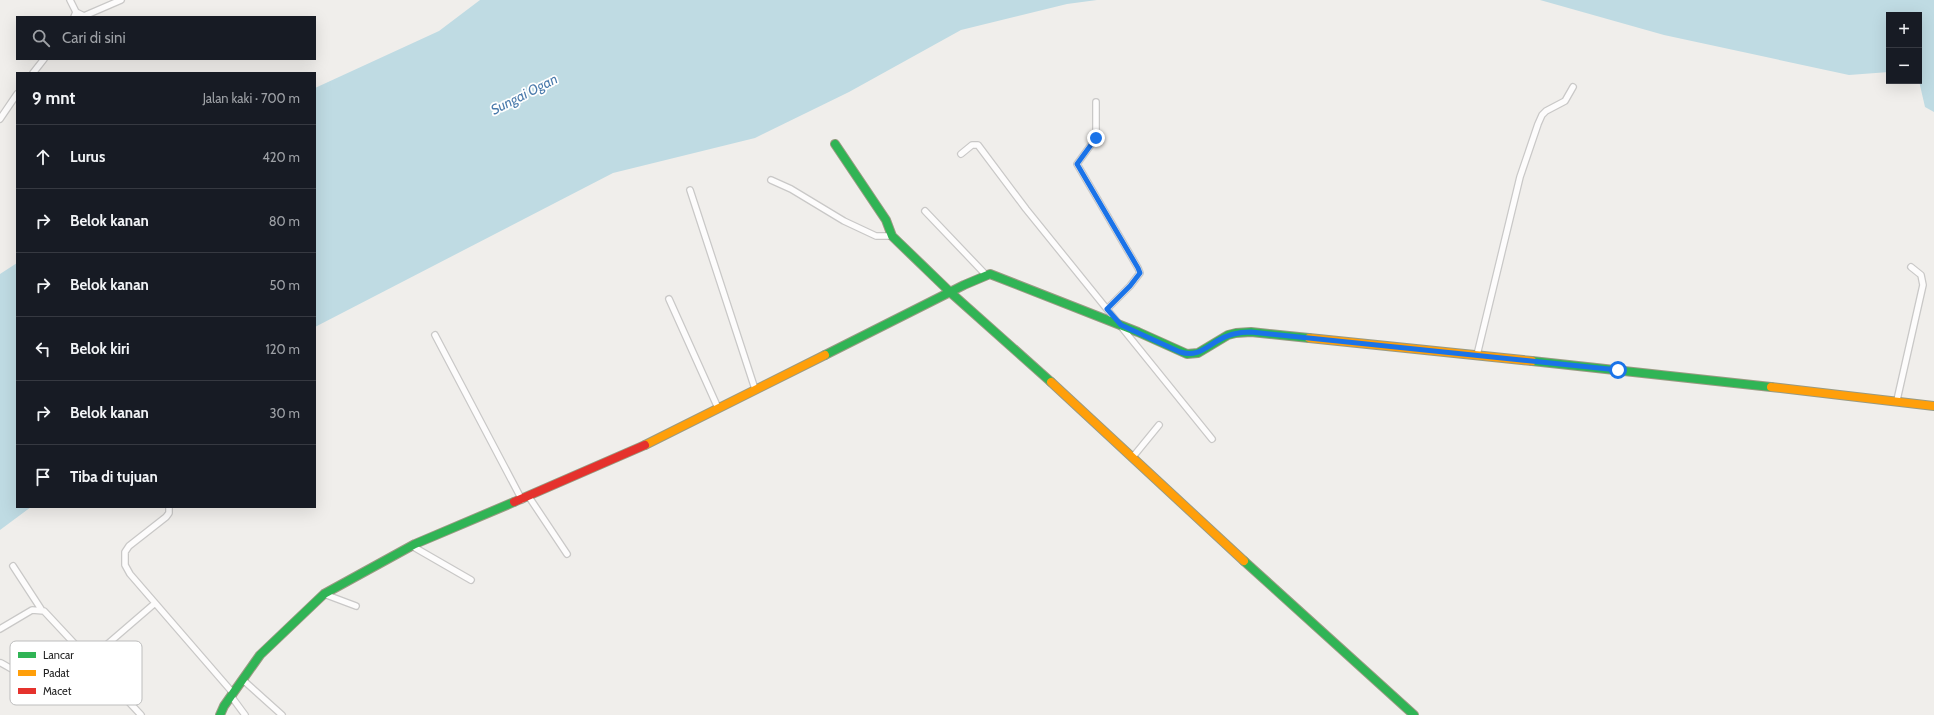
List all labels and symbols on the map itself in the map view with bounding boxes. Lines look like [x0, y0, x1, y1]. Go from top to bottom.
water label: Sungai Ogan [488, 70, 560, 118]
route end [1087, 129, 1105, 147]
route start [1609, 361, 1627, 379]
legend [10, 641, 142, 705]
text: Lancar [43, 648, 74, 662]
text: Padat [43, 666, 70, 680]
text: Macet [43, 684, 72, 698]

